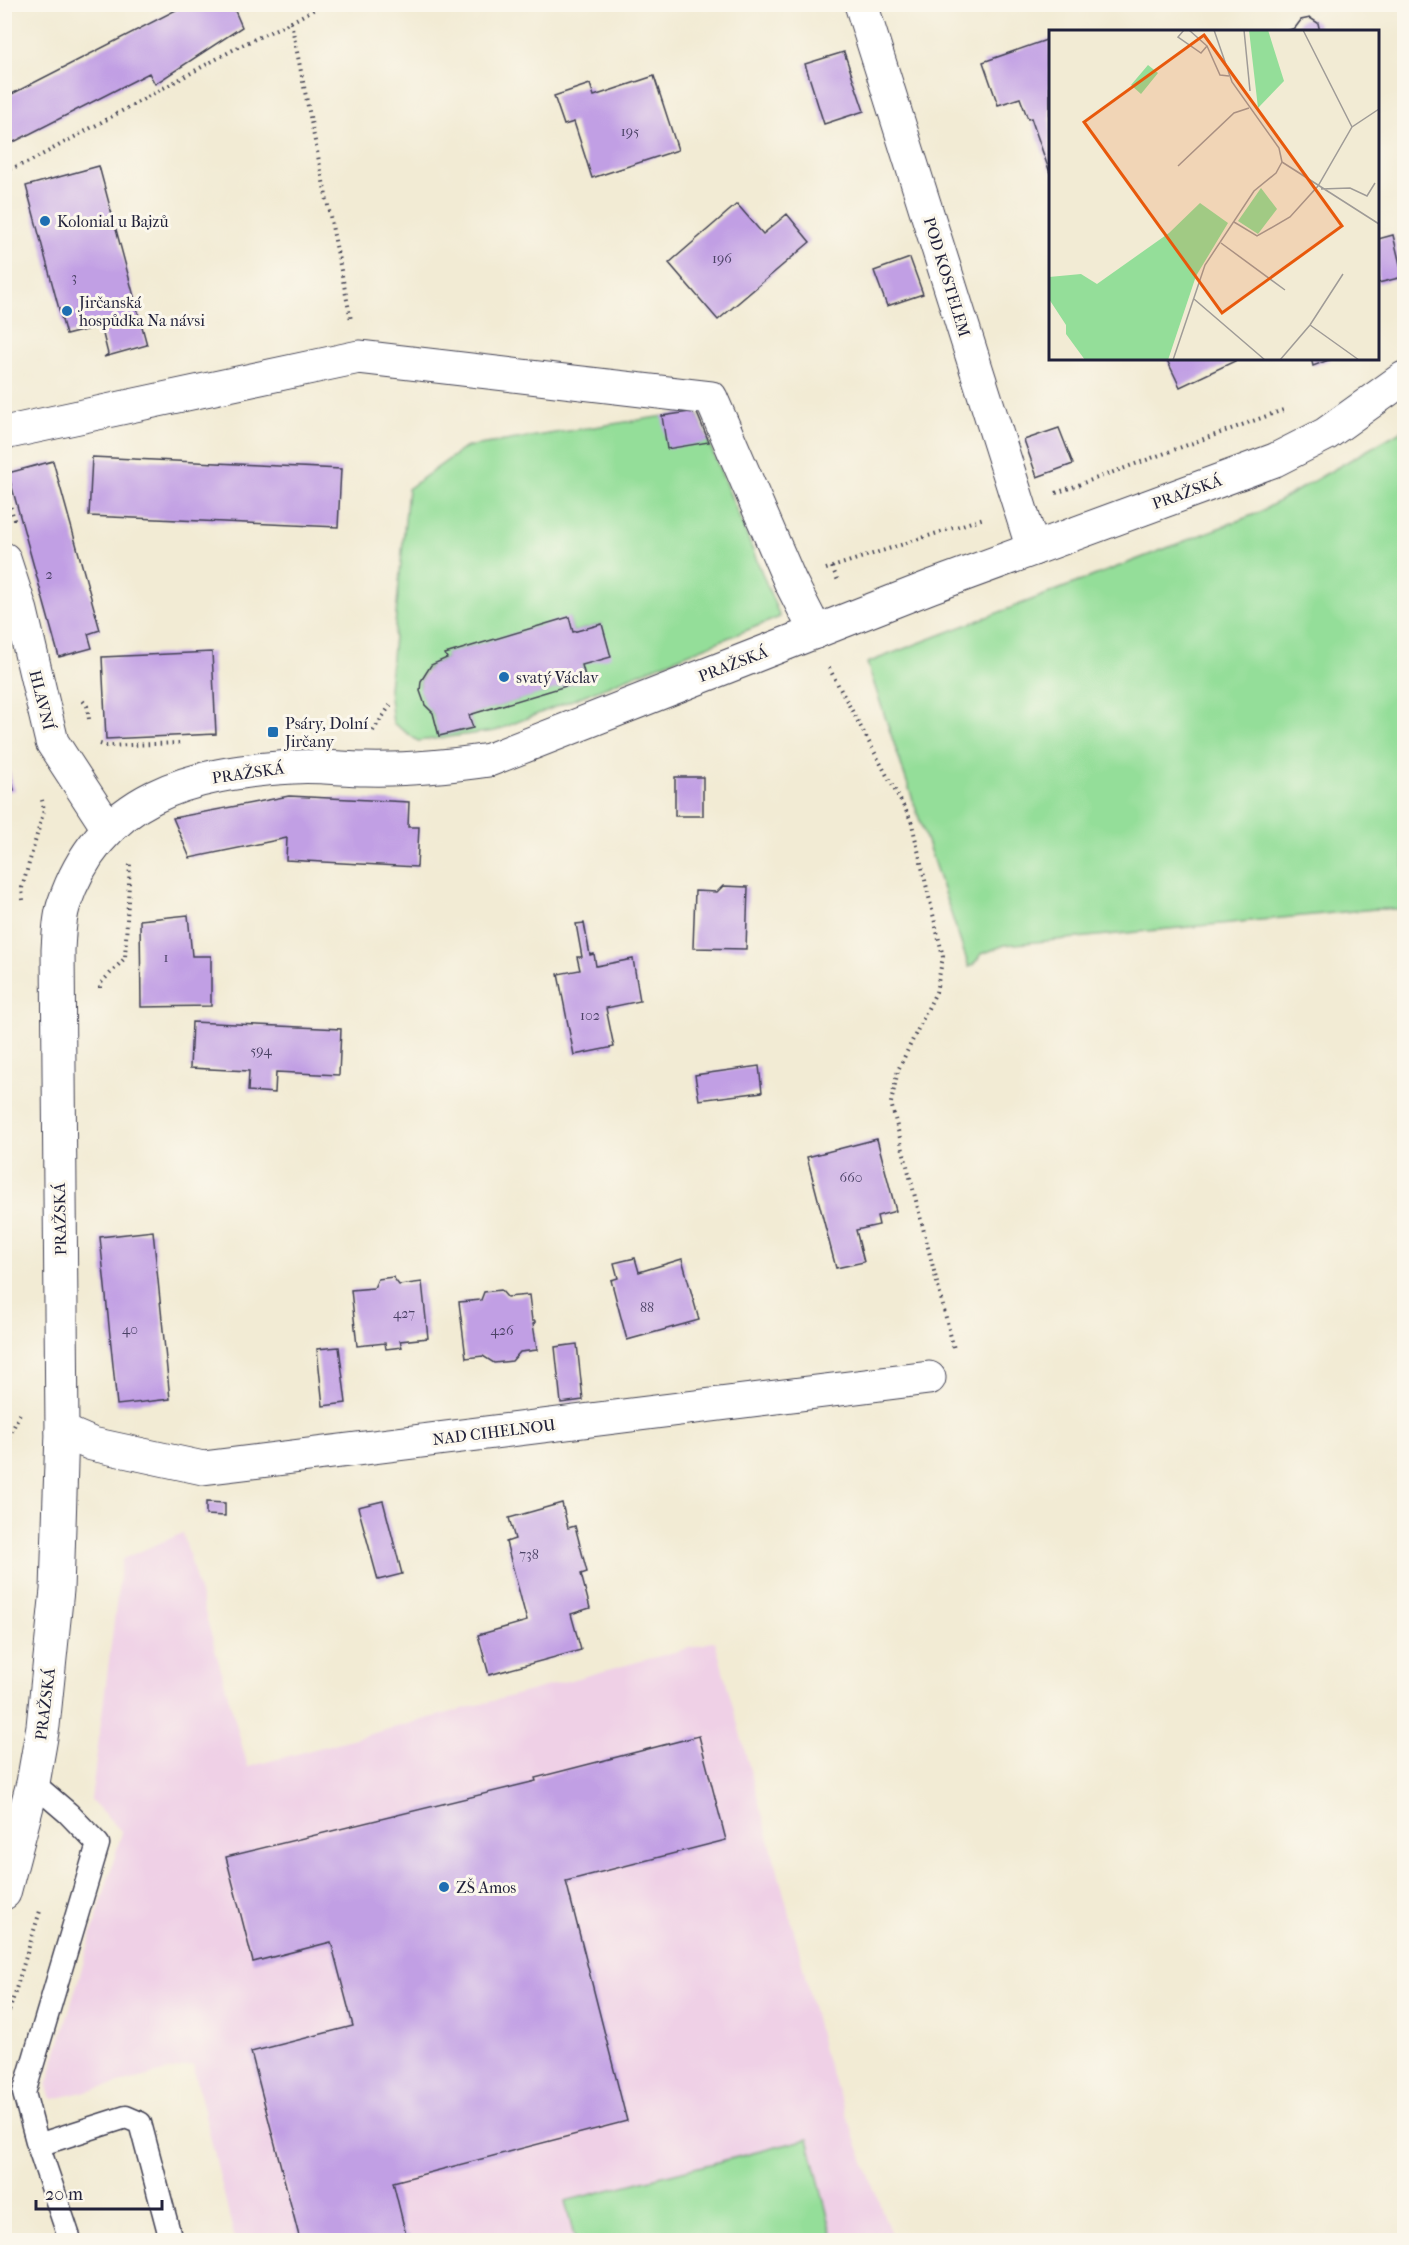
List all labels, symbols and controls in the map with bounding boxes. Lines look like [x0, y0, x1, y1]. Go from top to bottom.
inset map [1049, 30, 1379, 360]
house number: 195 [621, 123, 639, 140]
place label: Kolonial u Bajzů [57, 212, 168, 231]
marker: Kolonial u Bajzů [38, 214, 52, 228]
street label: POD KOSTELEM [920, 215, 974, 340]
house number: 196 [712, 250, 732, 267]
house number: 3 [71, 269, 77, 286]
place label: Jirčanská hospůdka Na návsi [77, 293, 205, 330]
marker: Jirčanská hospůdka Na návsi [60, 304, 74, 318]
street label: PRAŽSKÁ [1149, 469, 1225, 513]
house number: 2 [45, 566, 53, 583]
street label: PRAŽSKÁ [695, 641, 771, 686]
street label: HLAVNÍ [25, 668, 60, 733]
place label: svatý Václav [516, 668, 599, 687]
marker: svatý Václav [497, 670, 511, 684]
place label: Psáry, Dolní Jirčany [283, 714, 368, 751]
marker: Psáry, Dolní Jirčany [266, 725, 280, 739]
street label: PRAŽSKÁ [211, 757, 286, 787]
house number: 1 [164, 949, 169, 966]
house number: 102 [580, 1007, 600, 1024]
house number: 594 [250, 1042, 272, 1059]
house number: 660 [840, 1169, 862, 1186]
street label: PRAŽSKÁ [49, 1182, 70, 1256]
house number: 88 [640, 1299, 654, 1316]
house number: 427 [393, 1305, 415, 1322]
house number: 40 [122, 1321, 138, 1338]
house number: 426 [490, 1322, 514, 1339]
street label: NAD CIHELNOU [431, 1415, 557, 1449]
house number: 738 [519, 1546, 539, 1563]
street label: PRAŽSKÁ [30, 1666, 59, 1741]
place label: ZŠ Amos [456, 1877, 516, 1897]
marker: ZŠ Amos [437, 1880, 451, 1894]
scale bar [36, 2173, 162, 2211]
text: 20 m [45, 2184, 83, 2205]

